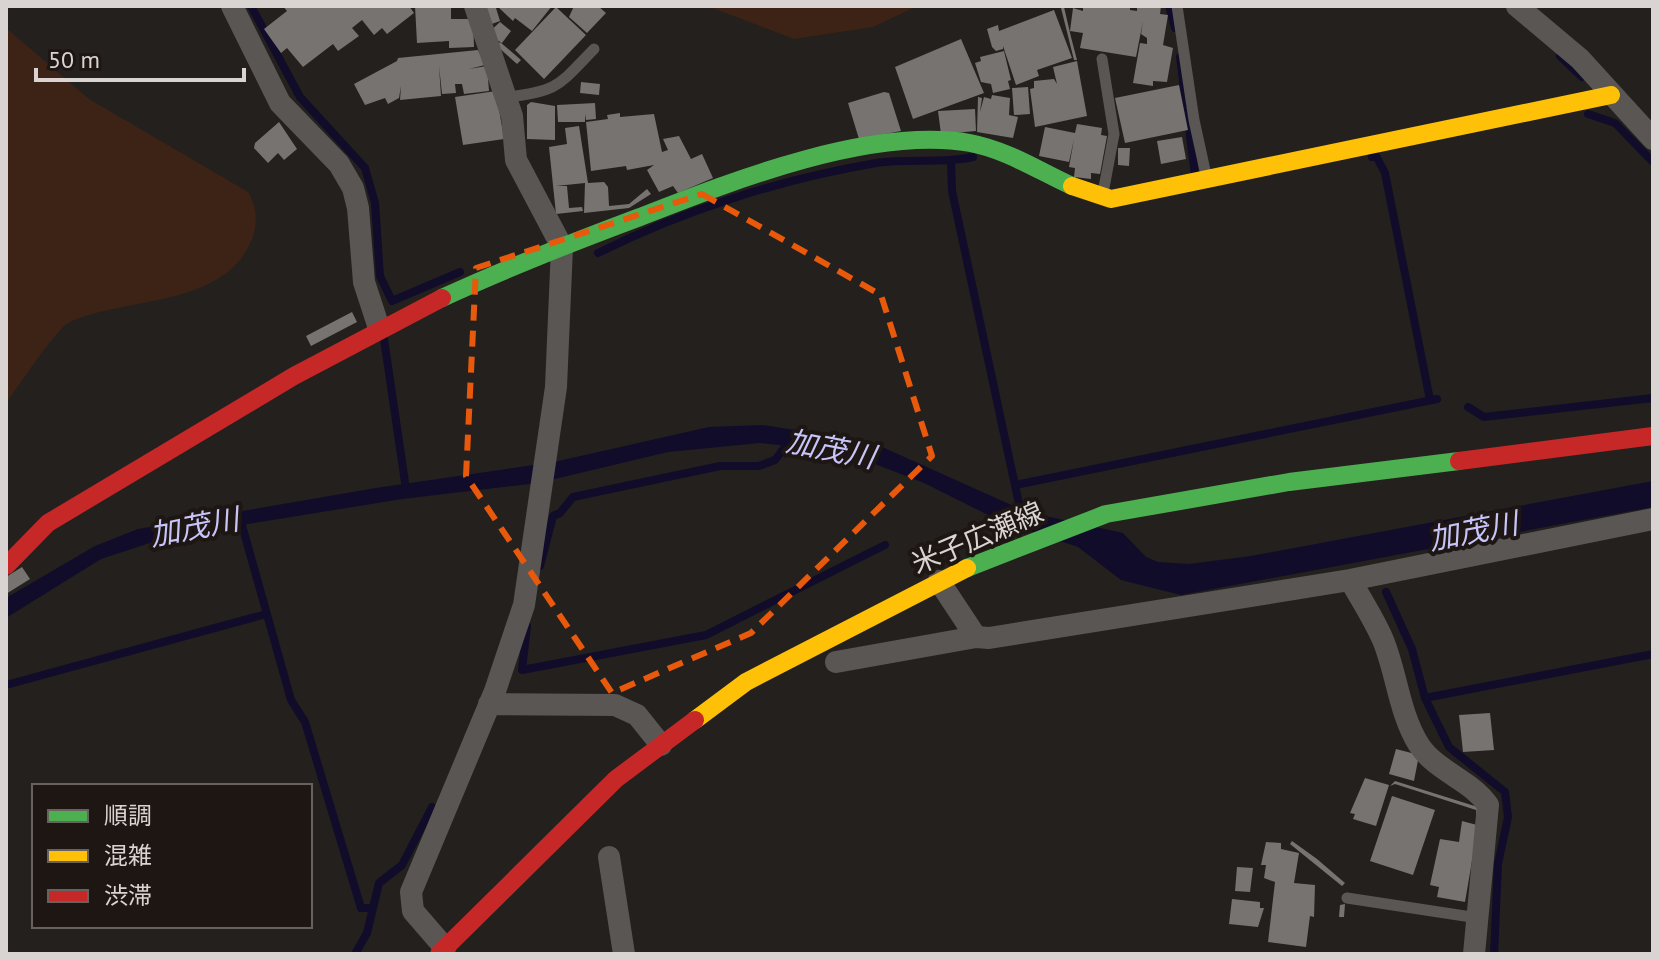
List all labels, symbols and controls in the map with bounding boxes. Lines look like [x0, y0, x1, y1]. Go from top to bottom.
scale bar [36, 32, 244, 82]
text: 50 m [48, 44, 100, 75]
water label: 加茂川 [783, 420, 882, 476]
street label: 米子広瀬線 [905, 493, 1049, 581]
water label: 加茂川 [146, 498, 245, 554]
water label: 加茂川 [1425, 502, 1524, 558]
legend [32, 784, 312, 928]
text: 順調 [104, 800, 152, 831]
text: 混雑 [104, 840, 152, 871]
text: 渋滞 [104, 880, 152, 911]

